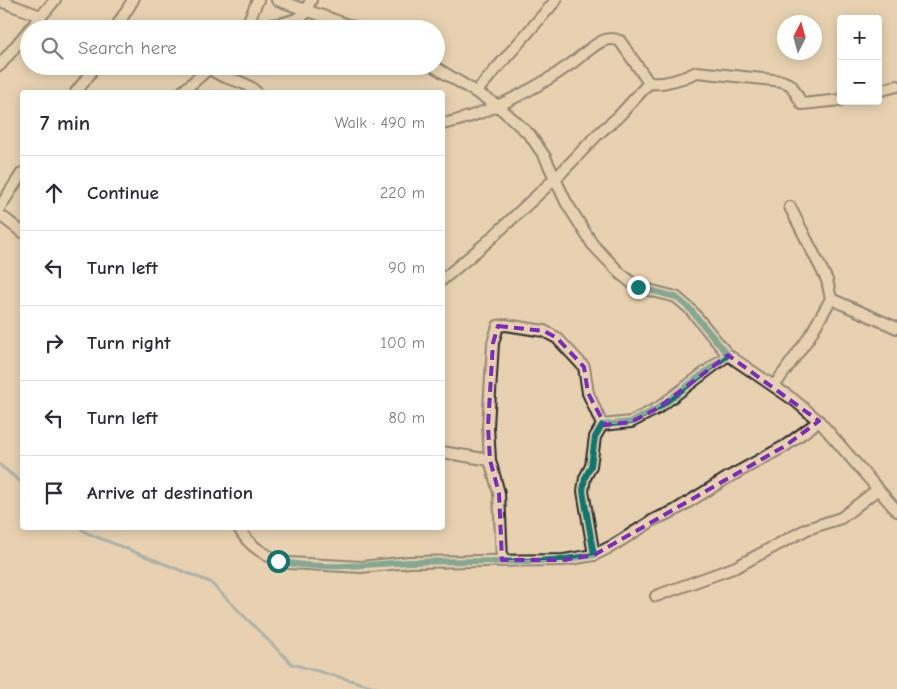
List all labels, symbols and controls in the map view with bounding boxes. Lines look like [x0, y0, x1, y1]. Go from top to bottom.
north arrow [777, 15, 822, 60]
map controls [837, 15, 882, 105]
button: + [837, 15, 882, 60]
search box [20, 20, 445, 75]
icon: search [38, 34, 66, 62]
text: Search here [78, 37, 177, 59]
button: − [837, 60, 882, 105]
text: 7 min [40, 111, 90, 135]
text: Walk · 490 m [335, 114, 425, 132]
icon: ahead [40, 179, 68, 207]
text: Continue [87, 182, 159, 204]
text: 220 m [380, 184, 425, 202]
icon: left [40, 254, 68, 282]
text: Turn left [87, 257, 158, 279]
text: 90 m [388, 259, 425, 277]
route end [627, 276, 650, 299]
icon: right [40, 329, 68, 357]
text: Turn right [87, 332, 171, 354]
text: 100 m [381, 334, 425, 352]
icon: left [40, 404, 68, 432]
text: Turn left [87, 407, 158, 429]
text: 80 m [388, 409, 425, 427]
icon: arrive [40, 479, 68, 507]
text: Arrive at destination [87, 482, 253, 504]
route start [267, 550, 290, 573]

